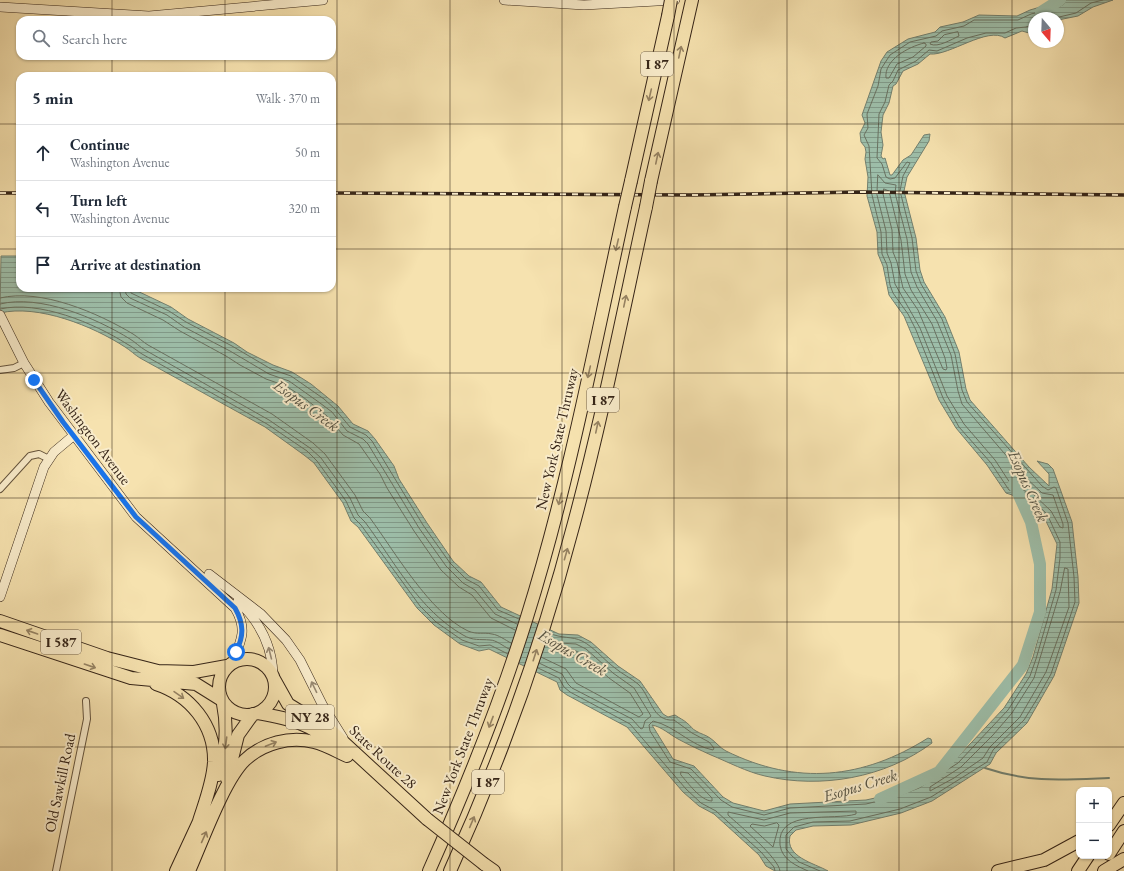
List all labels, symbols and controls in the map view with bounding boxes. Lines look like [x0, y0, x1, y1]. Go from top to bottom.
north arrow [1028, 12, 1064, 48]
search box [16, 16, 336, 60]
icon: search [30, 27, 52, 49]
text: Search here [62, 29, 127, 48]
one-way arrow [677, 46, 685, 59]
road number: I 87 [641, 52, 673, 76]
text: 5 min [32, 87, 73, 109]
one-way arrow [646, 88, 654, 101]
text: Walk · 370 m [256, 90, 320, 107]
text: Continue [70, 135, 130, 154]
icon: ahead [32, 142, 54, 164]
text: 50 m [295, 144, 320, 161]
one-way arrow [653, 152, 661, 165]
text: Washington Avenue [70, 154, 170, 171]
text: Turn left [70, 191, 127, 210]
icon: left [32, 198, 54, 220]
text: 320 m [289, 200, 320, 217]
text: Washington Avenue [70, 210, 170, 227]
one-way arrow [613, 238, 621, 251]
icon: arrive [32, 254, 54, 276]
text: Arrive at destination [70, 255, 201, 274]
one-way arrow [622, 294, 630, 307]
one-way arrow [584, 365, 592, 378]
street label: New York State Thruway [531, 366, 582, 512]
route end [25, 371, 43, 389]
water label: Esopus Creek [269, 374, 344, 437]
street label: Washington Avenue [51, 385, 136, 488]
road number: I 87 [587, 388, 619, 412]
one-way arrow [594, 421, 601, 434]
water label: Esopus Creek [1003, 446, 1054, 526]
one-way arrow [556, 492, 563, 505]
one-way arrow [563, 547, 570, 560]
water label: Esopus Creek [534, 624, 612, 681]
one-way arrow [27, 628, 39, 636]
road number: I 587 [41, 630, 81, 654]
route start [227, 643, 245, 661]
one-way arrow [266, 647, 274, 660]
one-way arrow [532, 648, 539, 661]
one-way arrow [83, 662, 95, 670]
street label: New York State Thruway [428, 674, 498, 817]
one-way arrow [310, 681, 317, 693]
one-way arrow [173, 691, 184, 699]
road number: NY 28 [286, 705, 334, 729]
one-way arrow [486, 716, 494, 728]
street label: State Route 28 [346, 721, 421, 793]
street label: Old Sawkill Road [40, 731, 79, 834]
one-way arrow [222, 736, 230, 749]
one-way arrow [265, 740, 277, 748]
water label: Esopus Creek [820, 764, 900, 807]
road number: I 87 [472, 770, 504, 794]
map controls [1076, 787, 1112, 859]
button: + [1076, 787, 1112, 823]
one-way arrow [468, 817, 476, 829]
button: − [1076, 823, 1112, 859]
one-way arrow [201, 831, 208, 843]

